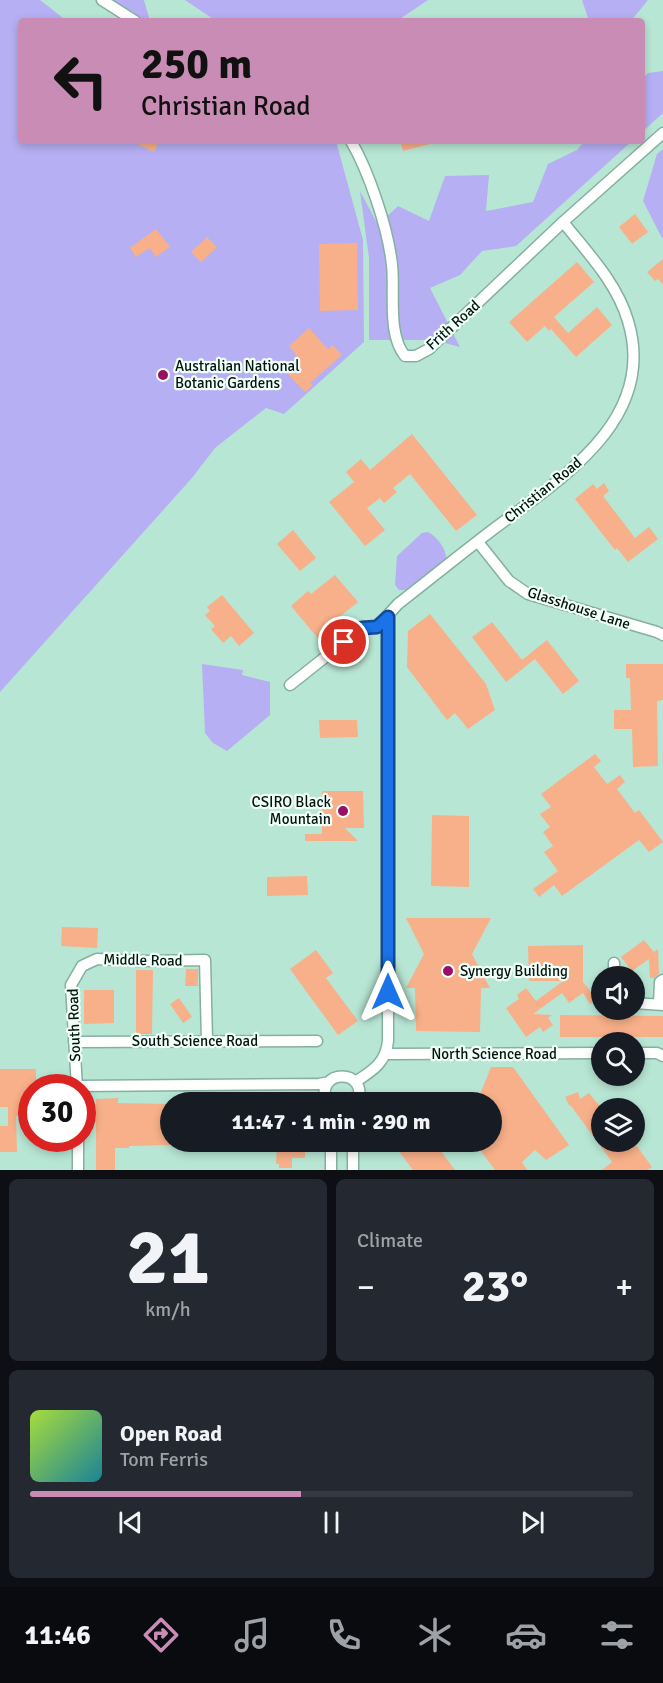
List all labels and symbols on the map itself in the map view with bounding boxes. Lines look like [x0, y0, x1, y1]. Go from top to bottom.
street label: Frith Road [422, 296, 484, 354]
place label: Australian National Botanic Gardens [175, 357, 300, 392]
marker: Australian National Botanic Gardens [156, 368, 170, 382]
street label: Christian Road [501, 453, 585, 527]
street label: Glasshouse Lane [525, 583, 633, 633]
pin [318, 616, 369, 667]
place label: CSIRO Black Mountain [252, 793, 331, 828]
marker: CSIRO Black Mountain [336, 804, 350, 818]
street label: Middle Road [103, 950, 183, 970]
position arrow [356, 960, 420, 1024]
place label: Synergy Building [460, 962, 568, 980]
marker: Synergy Building [441, 964, 455, 978]
street label: South Road [64, 988, 84, 1062]
street label: South Science Road [132, 1032, 258, 1050]
street label: North Science Road [431, 1045, 557, 1063]
speed limit sign: 30 [18, 1074, 96, 1152]

